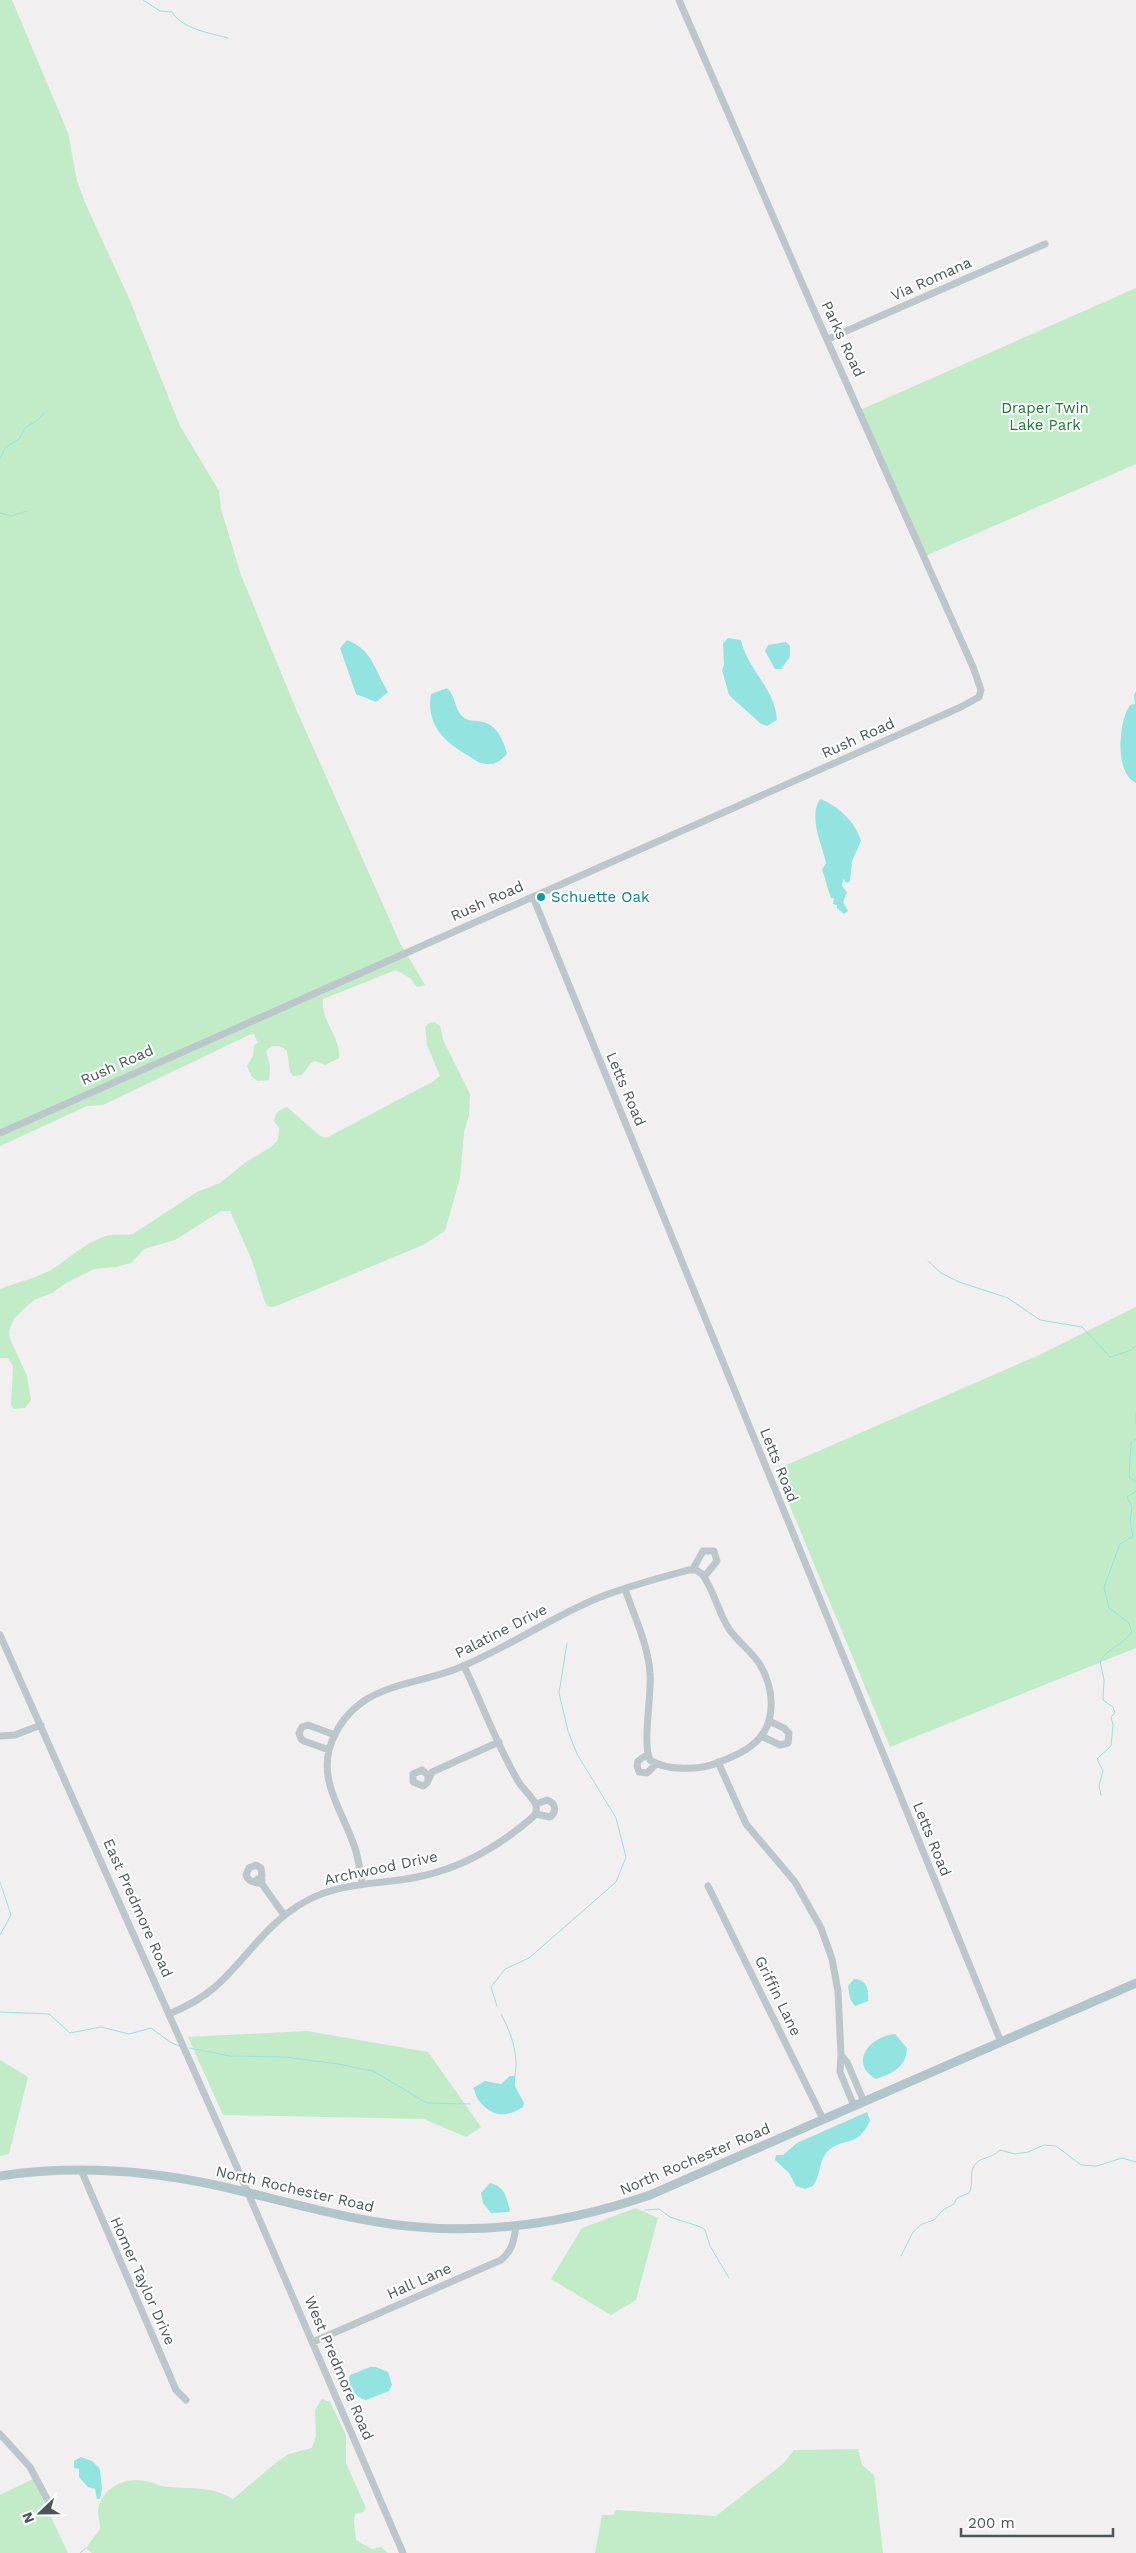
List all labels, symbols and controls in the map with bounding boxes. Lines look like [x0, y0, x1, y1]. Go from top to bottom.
street label: Via Romana [888, 253, 975, 305]
street label: Parks Road [818, 298, 868, 380]
park label: Draper Twin Lake Park [1001, 399, 1089, 434]
street label: Rush Road [819, 714, 897, 762]
street label: Rush Road [448, 877, 526, 925]
place label: Schuette Oak [551, 888, 650, 906]
marker: Schuette Oak [535, 891, 547, 903]
street label: Rush Road [78, 1041, 156, 1089]
street label: Letts Road [602, 1049, 650, 1129]
street label: Letts Road [756, 1425, 802, 1505]
street label: Palatine Drive [452, 1600, 550, 1662]
street label: Letts Road [909, 1799, 955, 1879]
street label: East Predmore Road [99, 1836, 177, 1980]
street label: Archwood Drive [323, 1847, 439, 1889]
street label: Griffin Lane [751, 1953, 805, 2039]
street label: North Rochester Road [617, 2119, 773, 2199]
street label: North Rochester Road [214, 2162, 376, 2216]
street label: Homer Taylor Drive [107, 2214, 179, 2348]
street label: Hall Lane [384, 2259, 454, 2303]
street label: West Predmore Road [301, 2293, 377, 2443]
north arrow [15, 2488, 65, 2538]
scale bar [961, 2506, 1114, 2538]
text: N [19, 2510, 37, 2526]
text: 200 m [968, 2514, 1015, 2532]

